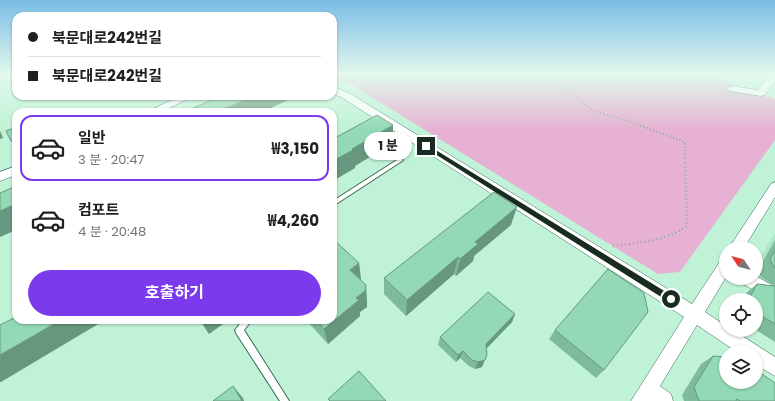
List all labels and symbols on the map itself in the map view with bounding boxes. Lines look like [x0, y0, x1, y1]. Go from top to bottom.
callout: 1 분 [364, 132, 412, 160]
route end [417, 137, 435, 155]
north arrow [719, 241, 763, 285]
route start [662, 290, 680, 308]

